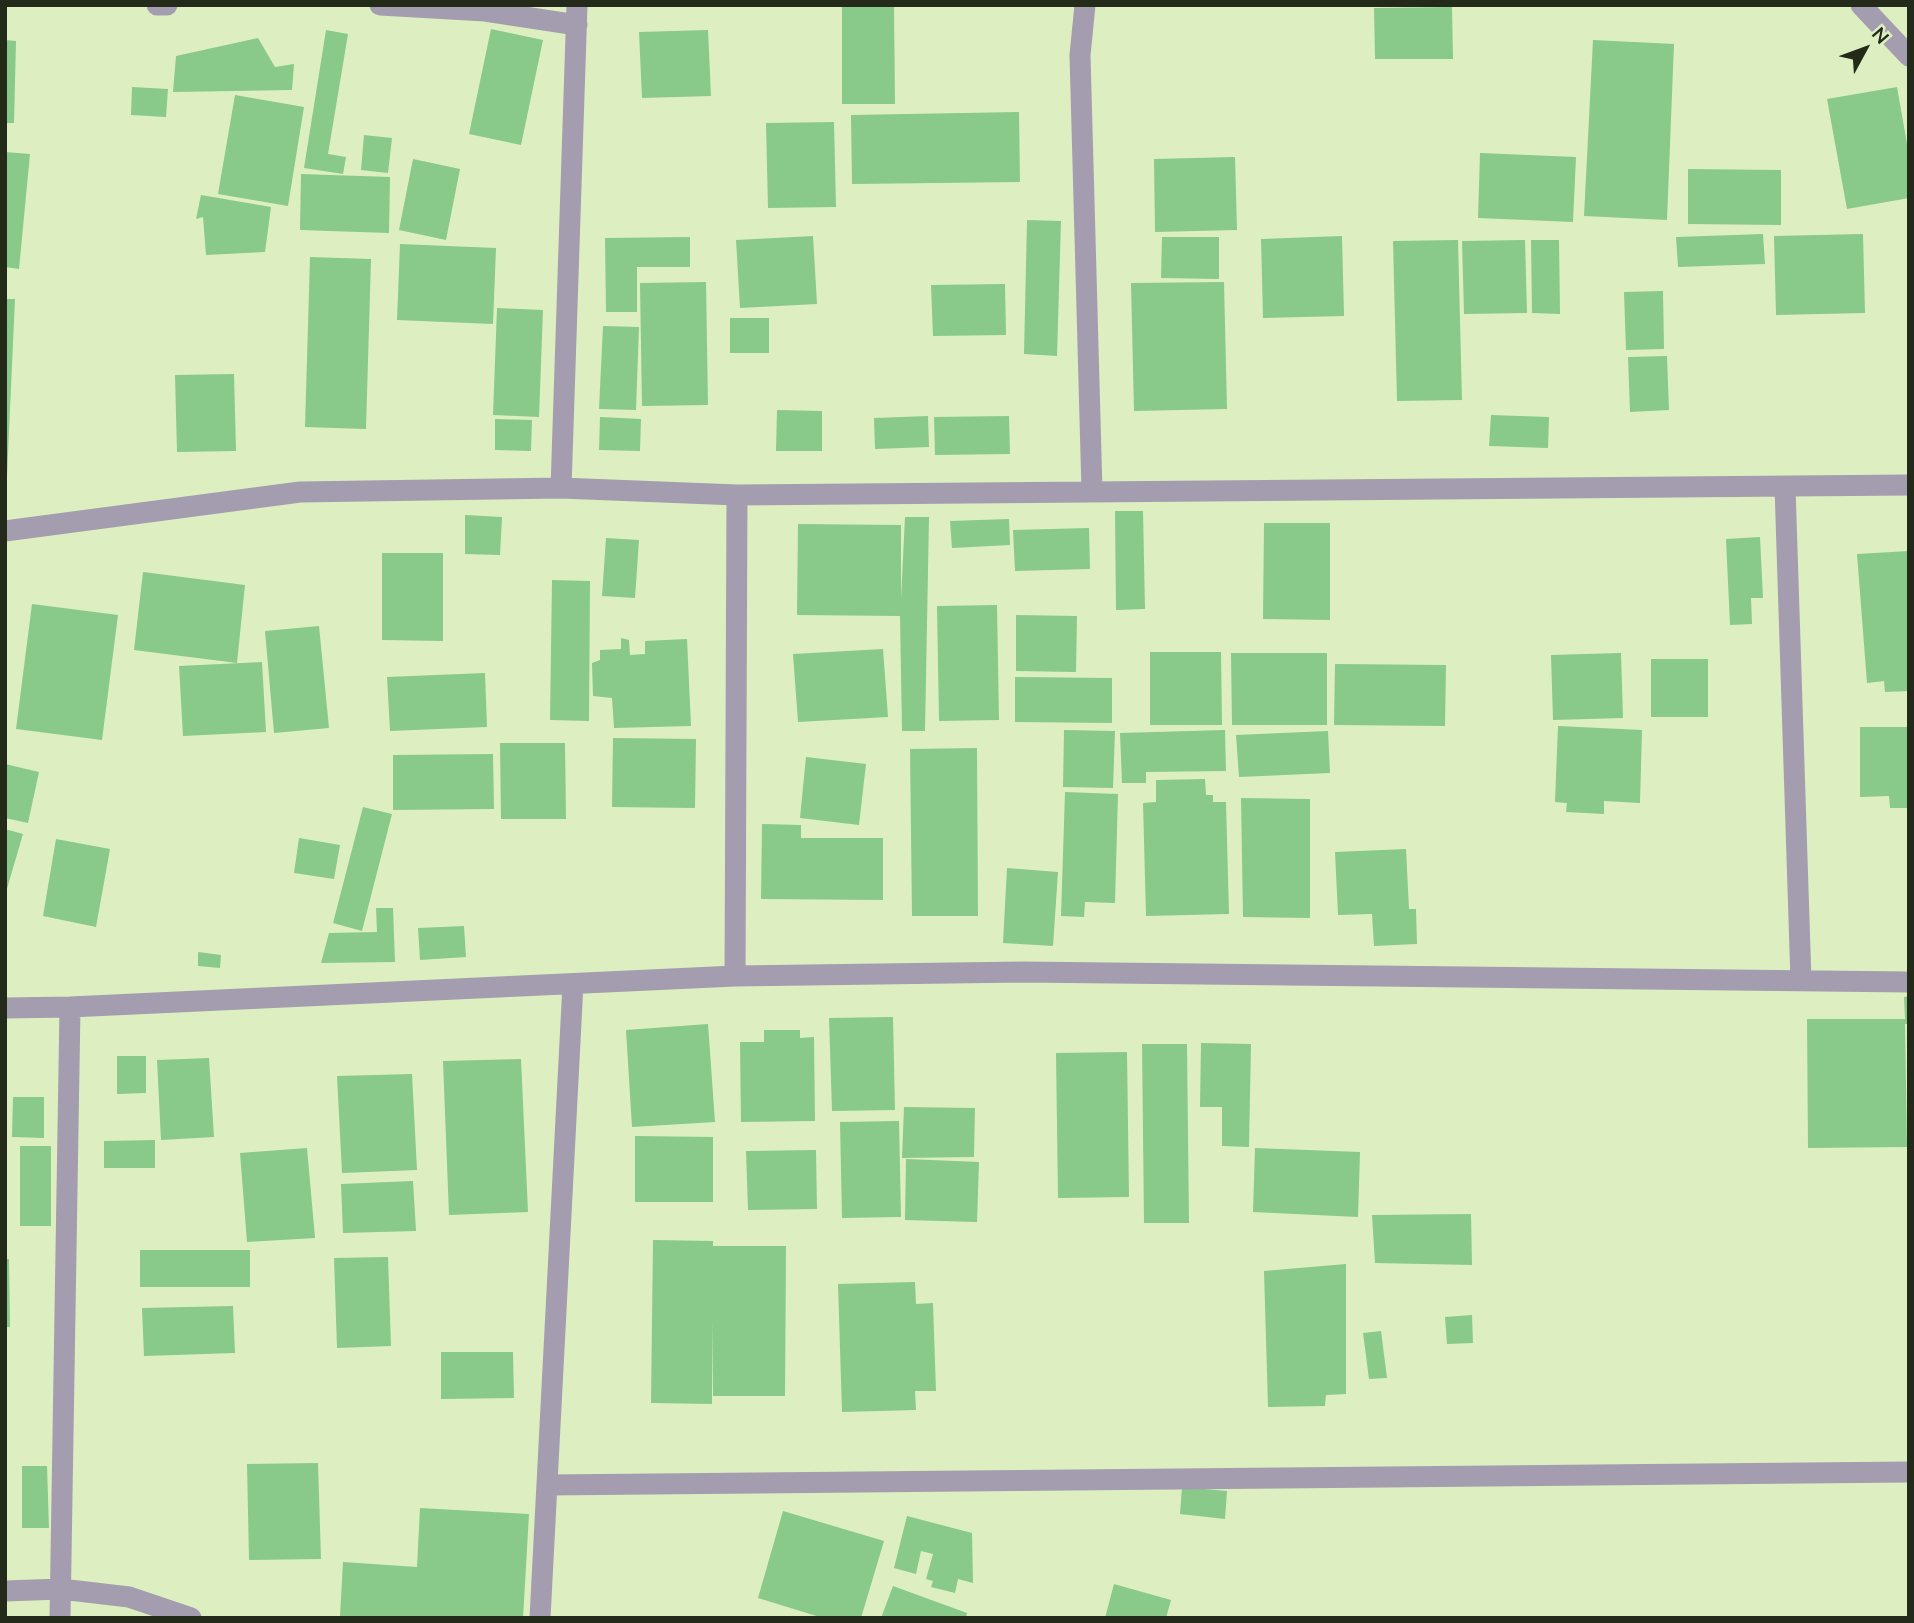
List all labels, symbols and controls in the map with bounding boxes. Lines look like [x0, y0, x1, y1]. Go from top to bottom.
north arrow [1830, 14, 1900, 84]
text: N [1867, 22, 1895, 49]

